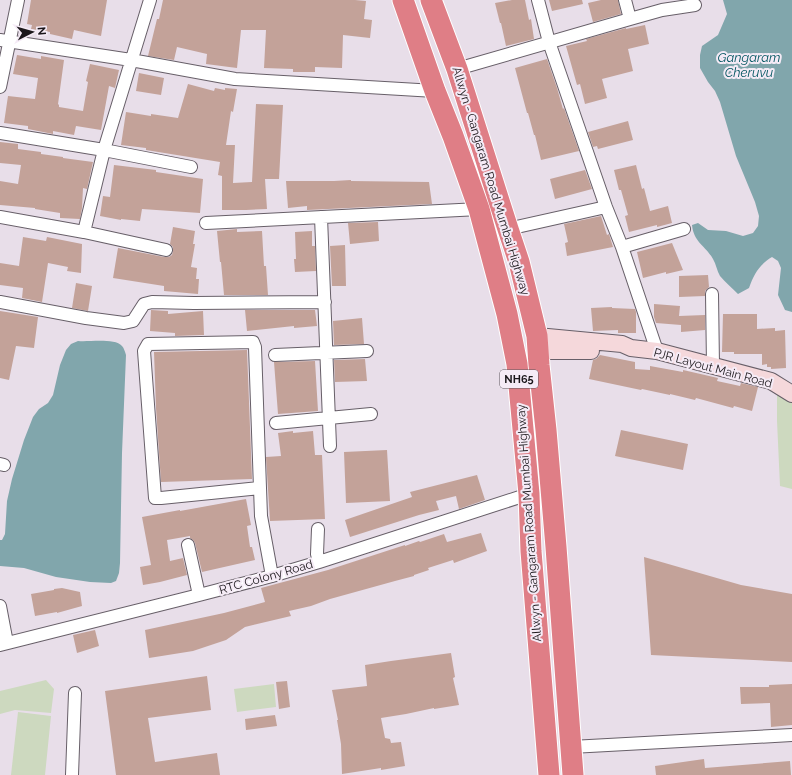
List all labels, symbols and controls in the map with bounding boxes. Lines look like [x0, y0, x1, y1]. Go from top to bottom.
north arrow [12, 12, 52, 52]
text: N [35, 26, 48, 36]
water label: Gangaram Cheruvu [718, 50, 780, 80]
street label: Allwyn - Gangaram Road Mumbai Highway [449, 65, 533, 297]
street label: PJR Layout Main Road [652, 345, 774, 391]
road number: NH65 [500, 370, 538, 388]
street label: Allwyn - Gangaram Road Mumbai Highway [514, 403, 544, 642]
street label: RTC Colony Road [218, 557, 314, 597]

